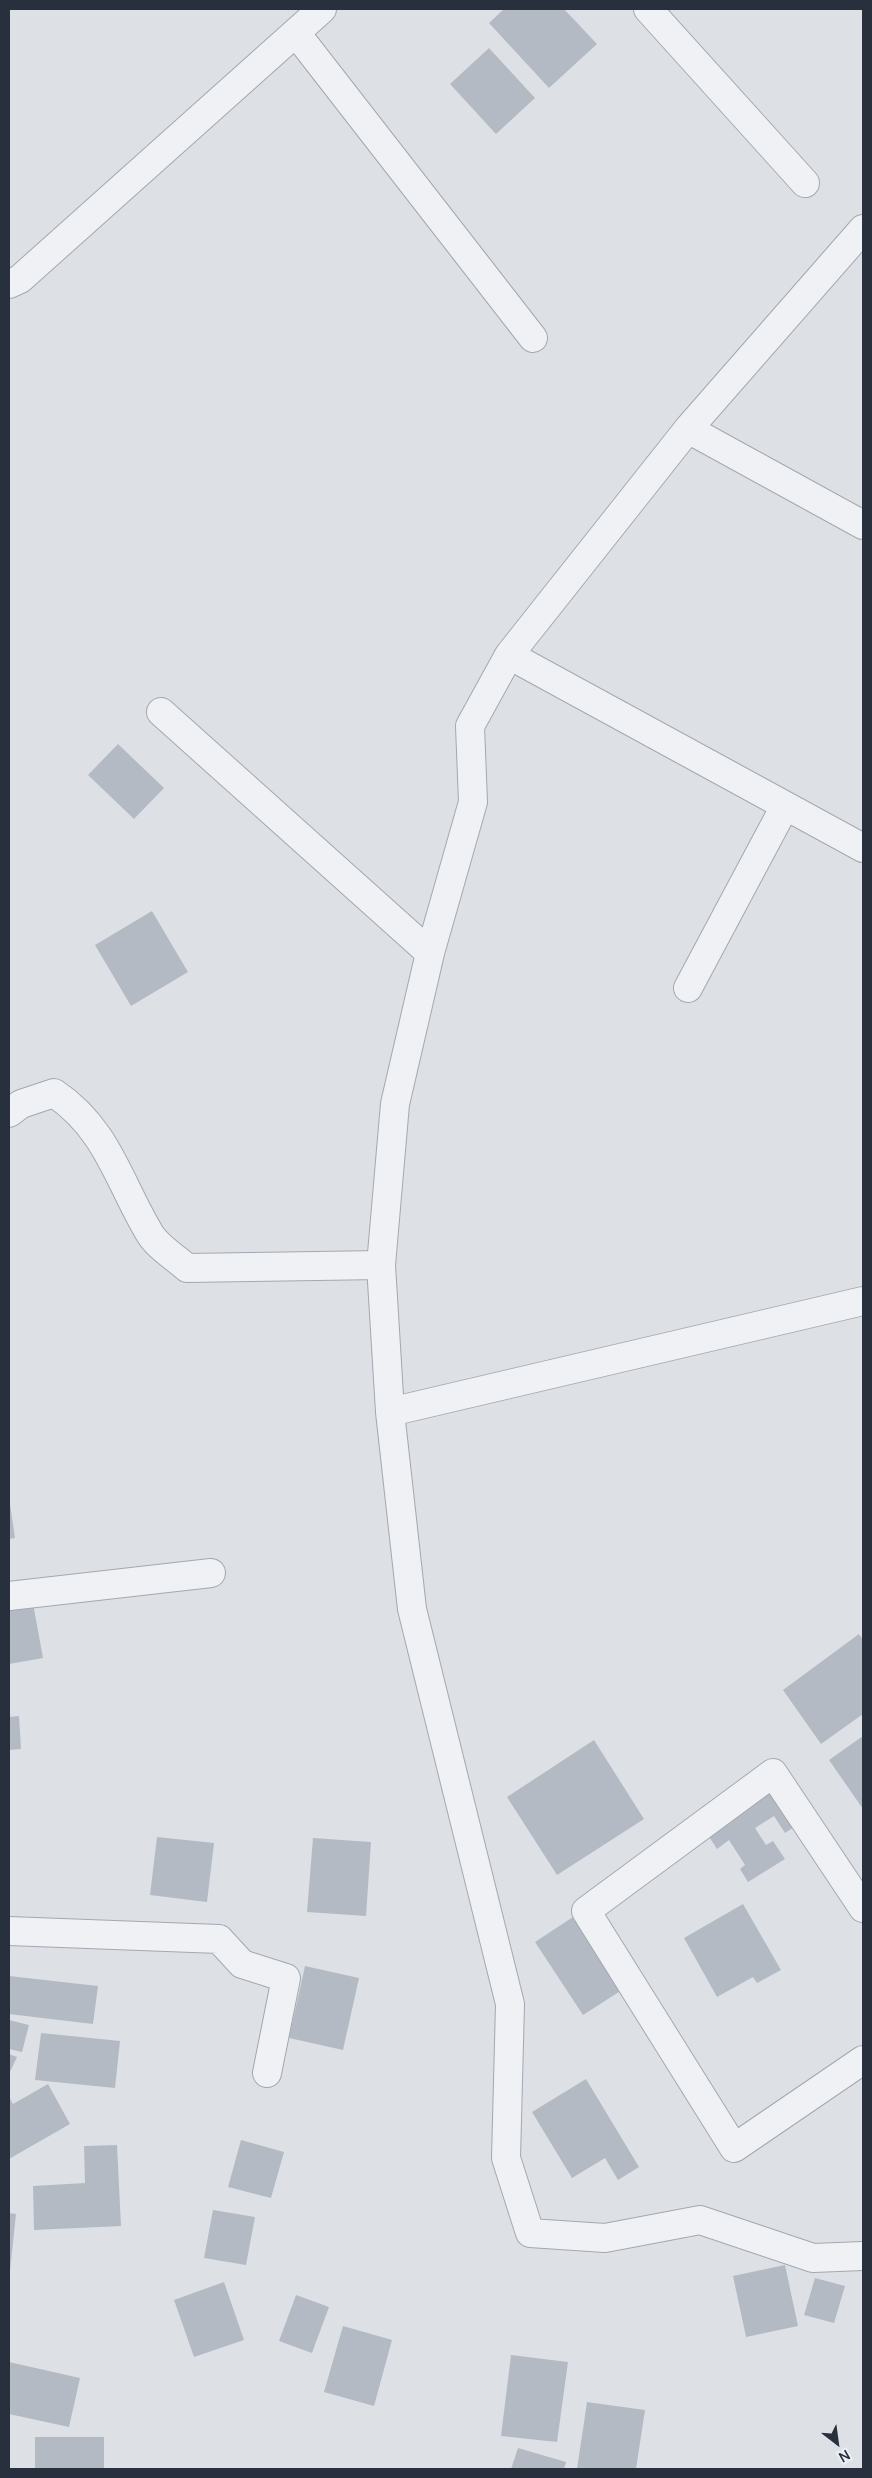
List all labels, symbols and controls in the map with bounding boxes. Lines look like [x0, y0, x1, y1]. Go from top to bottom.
north arrow [812, 2418, 862, 2468]
text: N [836, 2446, 854, 2467]

